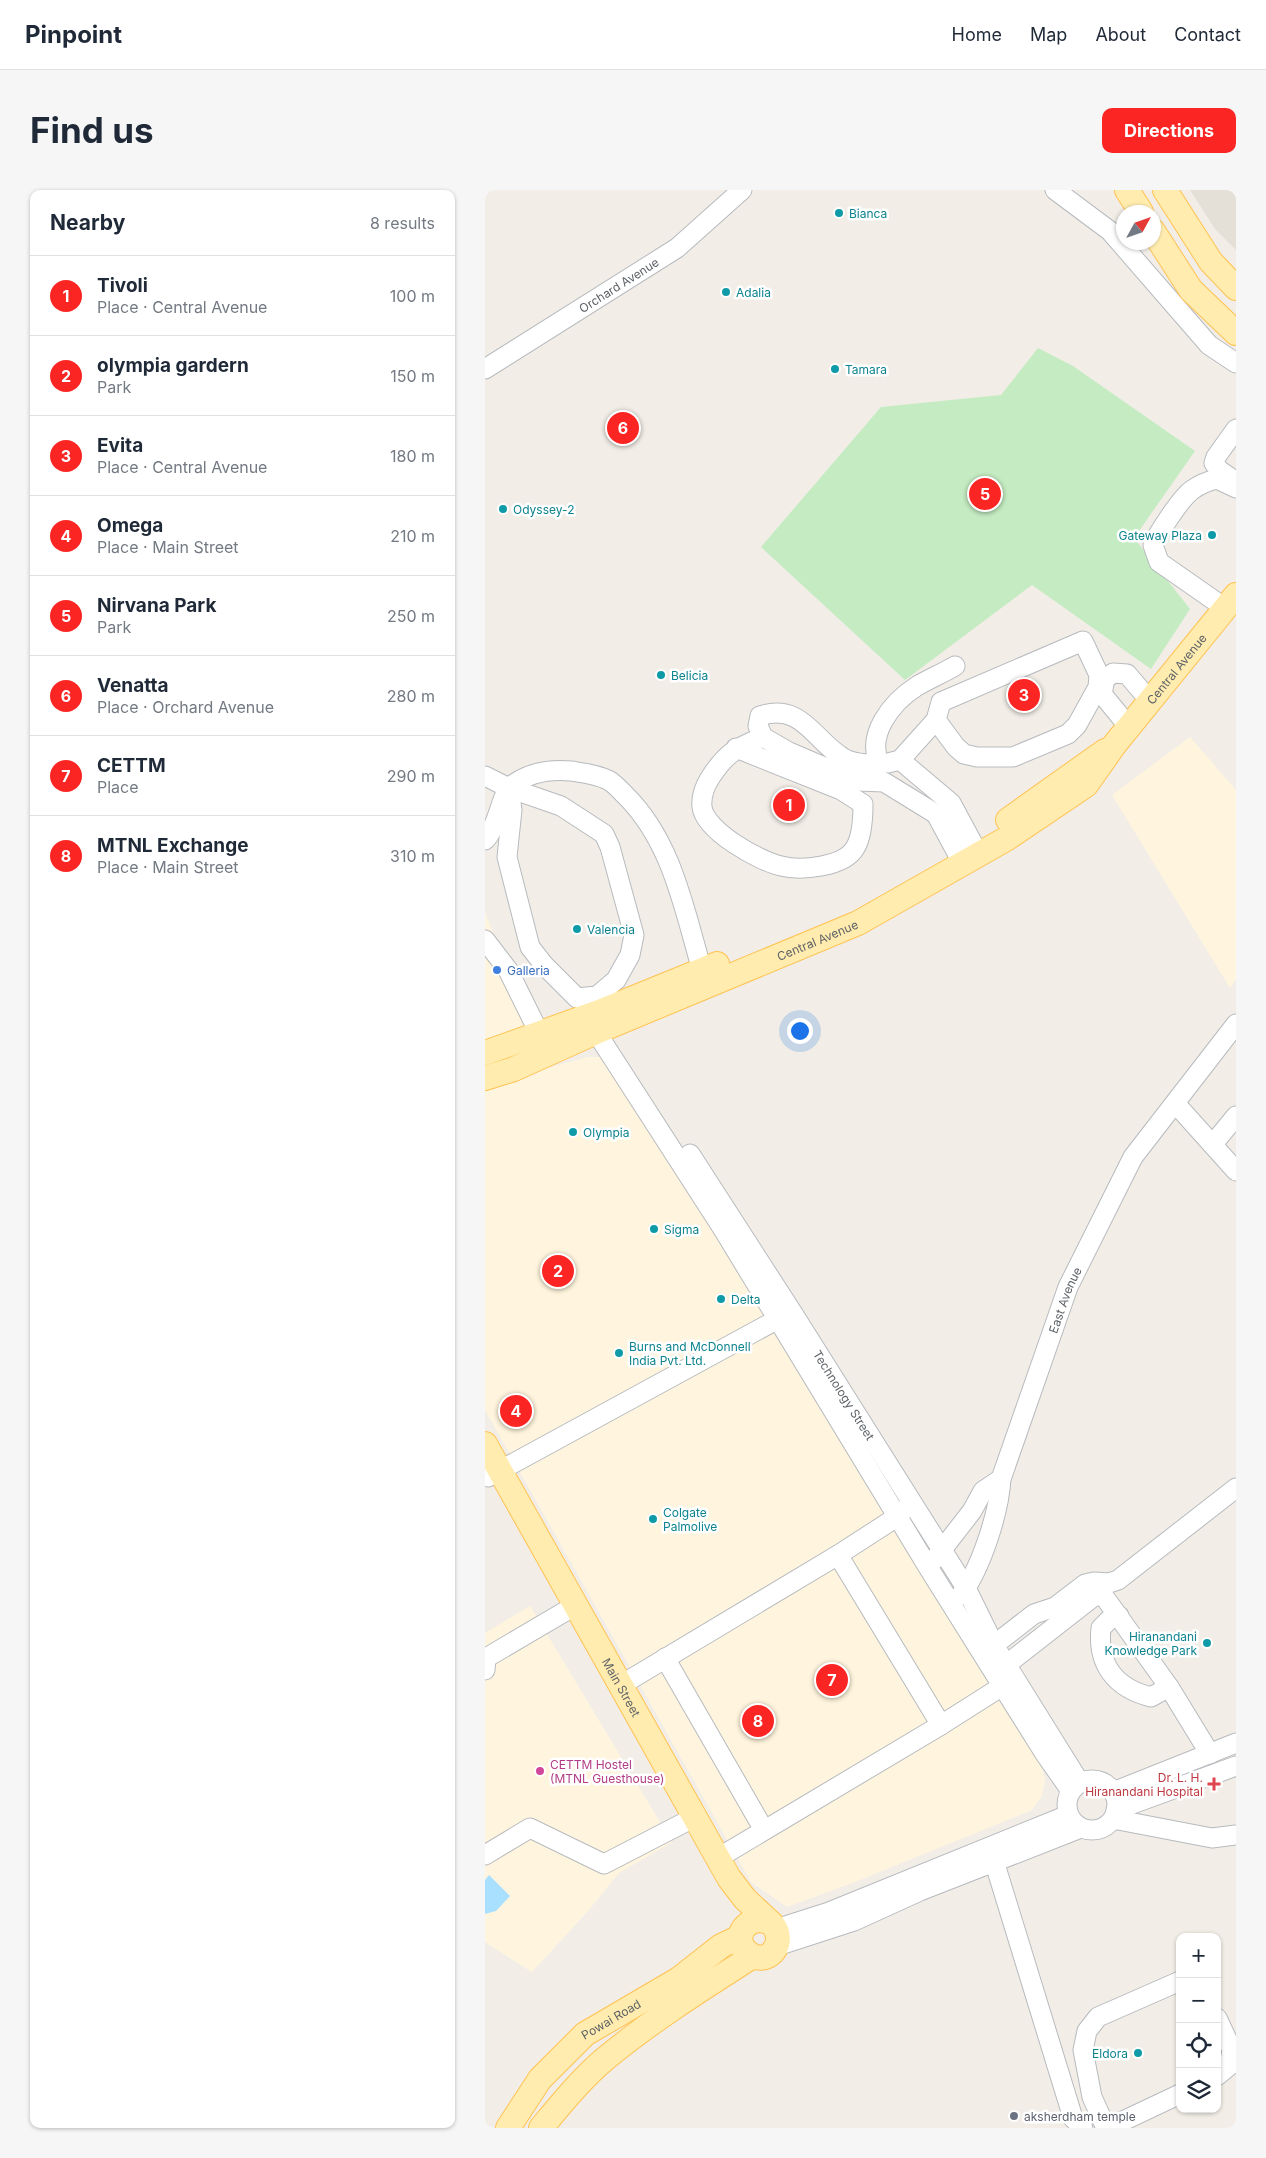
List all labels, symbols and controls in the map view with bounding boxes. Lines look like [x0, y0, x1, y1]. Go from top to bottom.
text: Pinpoint [25, 20, 122, 49]
text: Home [952, 24, 1002, 45]
text: Map [1030, 24, 1067, 45]
text: About [1095, 24, 1146, 45]
text: Contact [1174, 24, 1241, 45]
button: Directions [1102, 108, 1236, 153]
text: Find us [30, 109, 154, 151]
north arrow [1116, 205, 1161, 250]
place label: Bianca [849, 206, 887, 221]
marker: Bianca [833, 207, 845, 219]
text: Nearby [50, 210, 125, 235]
text: 8 results [370, 213, 435, 233]
street label: Orchard Avenue [576, 254, 661, 315]
text: Tivoli [97, 274, 148, 297]
place label: Adalia [736, 285, 771, 300]
text: 1 [63, 286, 69, 306]
text: 100 m [390, 286, 435, 306]
marker: Adalia [720, 286, 732, 298]
text: Place · Central Avenue [97, 297, 267, 317]
text: olympia gardern [97, 354, 249, 377]
place label: Tamara [845, 362, 887, 377]
marker: Tamara [829, 363, 841, 375]
text: 2 [61, 366, 71, 386]
text: 150 m [390, 366, 435, 386]
text: Park [97, 377, 131, 397]
pin: 6 [607, 409, 639, 447]
text: Evita [97, 434, 143, 457]
text: 3 [61, 446, 71, 466]
text: 180 m [390, 446, 435, 466]
text: Place · Central Avenue [97, 457, 267, 477]
pin: 5 [969, 475, 1001, 513]
place label: Odyssey-2 [513, 502, 574, 517]
marker: Odyssey-2 [497, 503, 509, 515]
text: Omega [97, 514, 163, 537]
text: 4 [61, 526, 71, 546]
text: 210 m [390, 526, 435, 546]
place label: Gateway Plaza [1119, 528, 1202, 543]
marker: Gateway Plaza [1206, 529, 1218, 541]
text: Place · Main Street [97, 537, 239, 557]
text: Nirvana Park [97, 594, 216, 617]
text: 5 [61, 606, 71, 626]
text: 250 m [387, 606, 435, 626]
text: Park [97, 617, 131, 637]
street label: Central Avenue [1143, 630, 1209, 707]
place label: Belicia [671, 668, 708, 683]
marker: Belicia [655, 669, 667, 681]
text: Venatta [97, 674, 169, 697]
pin: 3 [1008, 676, 1040, 714]
text: 6 [61, 686, 71, 706]
text: 280 m [387, 686, 435, 706]
text: Place · Orchard Avenue [97, 697, 274, 717]
text: CETTM [97, 754, 166, 777]
text: 7 [61, 766, 71, 786]
text: 290 m [387, 766, 435, 786]
text: Place [97, 777, 139, 797]
pin: 1 [773, 786, 805, 824]
text: MTNL Exchange [97, 834, 248, 857]
text: 8 [61, 846, 71, 866]
text: 310 m [390, 846, 435, 866]
text: Place · Main Street [97, 857, 239, 877]
street label: Central Avenue [774, 916, 860, 963]
place label: Valencia [587, 922, 635, 937]
marker: Valencia [571, 923, 583, 935]
place label: Galleria [507, 963, 550, 978]
marker: Galleria [491, 964, 503, 976]
your location [787, 1018, 813, 1044]
place label: Olympia [583, 1125, 629, 1140]
marker: Olympia [567, 1126, 579, 1138]
place label: Sigma [664, 1222, 699, 1237]
marker: Sigma [648, 1223, 660, 1235]
pin: 2 [542, 1252, 574, 1290]
street label: East Avenue [1045, 1264, 1084, 1335]
place label: Delta [731, 1292, 760, 1307]
marker: Delta [715, 1293, 727, 1305]
place label: Burns and McDonnell India Pvt. Ltd. [629, 1339, 751, 1368]
marker: Burns and McDonnell India Pvt. Ltd. [613, 1347, 625, 1359]
street label: Technology Street [810, 1347, 878, 1443]
pin: 4 [500, 1392, 532, 1430]
place label: Colgate Palmolive [663, 1505, 717, 1534]
marker: Colgate Palmolive [647, 1513, 659, 1525]
place label: Hiranandani Knowledge Park [1104, 1629, 1197, 1658]
marker: Hiranandani Knowledge Park [1201, 1637, 1213, 1649]
street label: Main Street [599, 1655, 644, 1719]
pin: 7 [816, 1661, 848, 1699]
pin: 8 [742, 1702, 774, 1740]
place label: CETTM Hostel (MTNL Guesthouse) [550, 1757, 664, 1786]
marker: CETTM Hostel (MTNL Guesthouse) [534, 1765, 546, 1777]
place label: Dr. L. H. Hiranandani Hospital [1085, 1770, 1203, 1799]
marker: Dr. L. H. Hiranandani Hospital [1207, 1777, 1221, 1791]
map controls [1176, 1933, 1221, 2113]
button: + [1176, 1933, 1221, 1978]
button: − [1176, 1978, 1221, 2023]
street label: Powai Road [578, 1996, 643, 2042]
button: locate [1176, 2023, 1221, 2068]
place label: Eldora [1092, 2046, 1128, 2061]
marker: Eldora [1132, 2047, 1144, 2059]
button: layers [1176, 2068, 1221, 2113]
place label: aksherdham temple [1024, 2109, 1136, 2124]
marker: aksherdham temple [1008, 2110, 1020, 2122]

